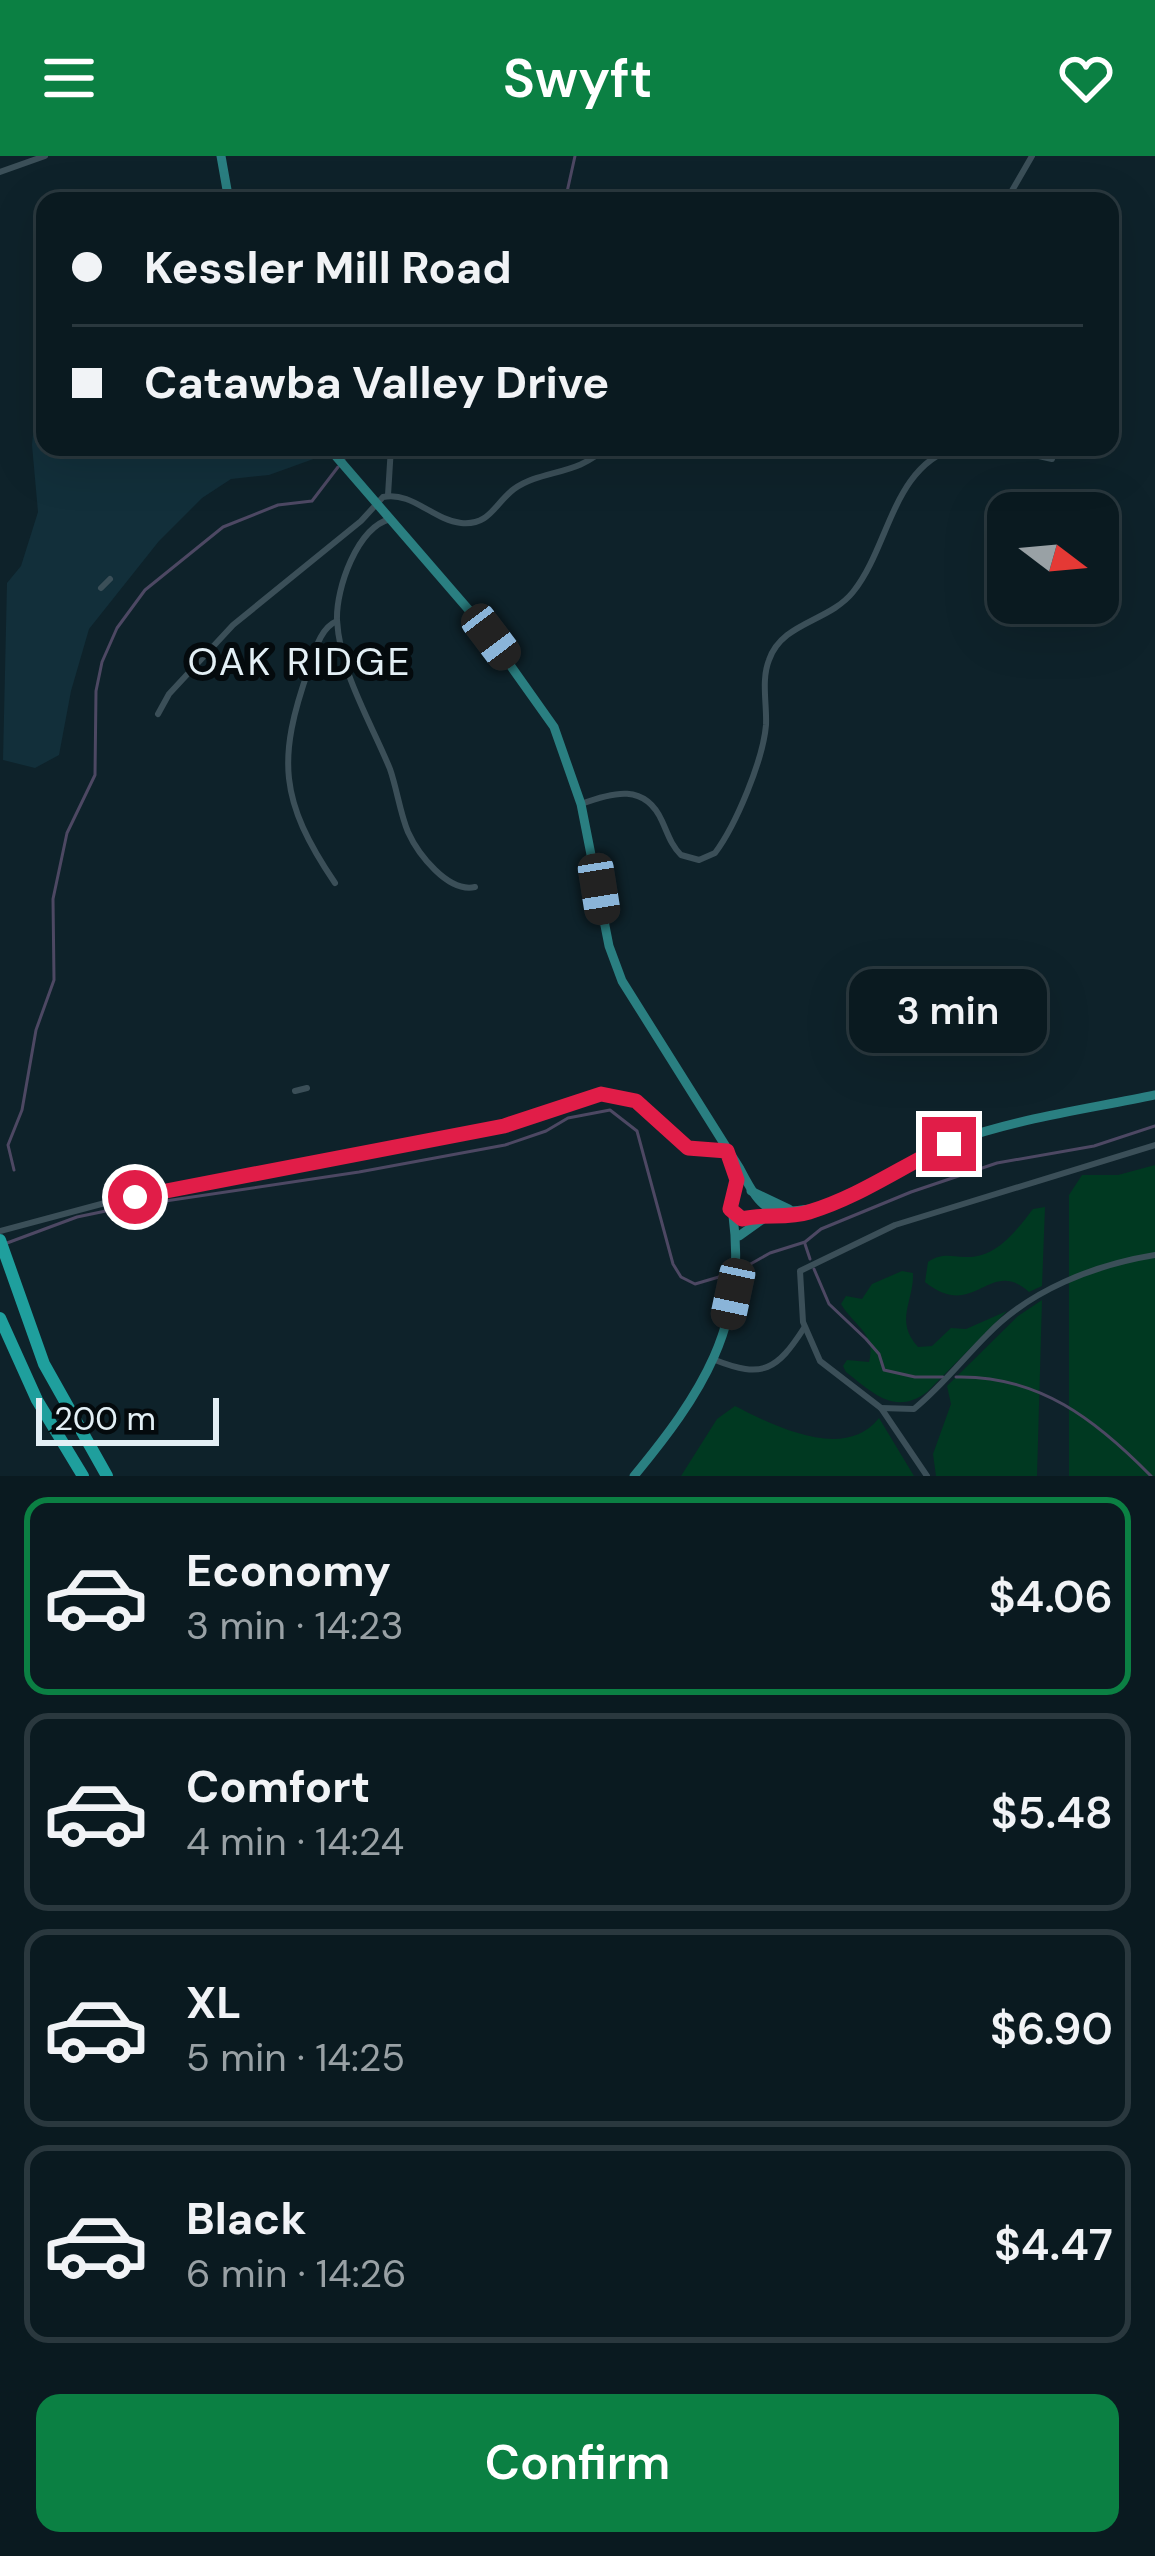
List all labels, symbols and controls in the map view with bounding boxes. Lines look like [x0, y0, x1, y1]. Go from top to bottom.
text: Swyft [503, 43, 652, 114]
icon: menu [36, 45, 102, 111]
icon: heart [1053, 45, 1119, 111]
text: Kessler Mill Road [144, 238, 512, 297]
text: Catawba Valley Drive [144, 353, 609, 412]
north arrow [987, 492, 1119, 624]
map controls [987, 492, 1119, 624]
car [455, 597, 527, 677]
district label: OAK RIDGE [187, 636, 413, 687]
car [576, 851, 622, 927]
callout: 3 min [850, 970, 1048, 1054]
text: 3 min [897, 985, 999, 1036]
route end [922, 1117, 976, 1171]
route start [108, 1170, 162, 1224]
car [708, 1255, 758, 1333]
scale bar [36, 1392, 219, 1445]
text: 200 m [54, 1397, 156, 1440]
text: Economy [186, 1541, 391, 1600]
icon: car [42, 1542, 150, 1650]
text: $4.06 [989, 1567, 1113, 1626]
text: 3 min · 14:23 [186, 1600, 404, 1651]
text: Comfort [186, 1757, 370, 1816]
icon: car [42, 1758, 150, 1866]
text: $5.48 [991, 1783, 1113, 1842]
text: 4 min · 14:24 [186, 1816, 404, 1867]
text: XL [186, 1973, 241, 2032]
icon: car [42, 1974, 150, 2082]
text: $6.90 [990, 1999, 1113, 2058]
text: 5 min · 14:25 [186, 2032, 405, 2083]
text: Black [186, 2189, 306, 2248]
icon: car [42, 2190, 150, 2298]
text: $4.47 [994, 2215, 1113, 2274]
text: 6 min · 14:26 [186, 2248, 407, 2299]
button: Confirm [36, 2394, 1119, 2532]

